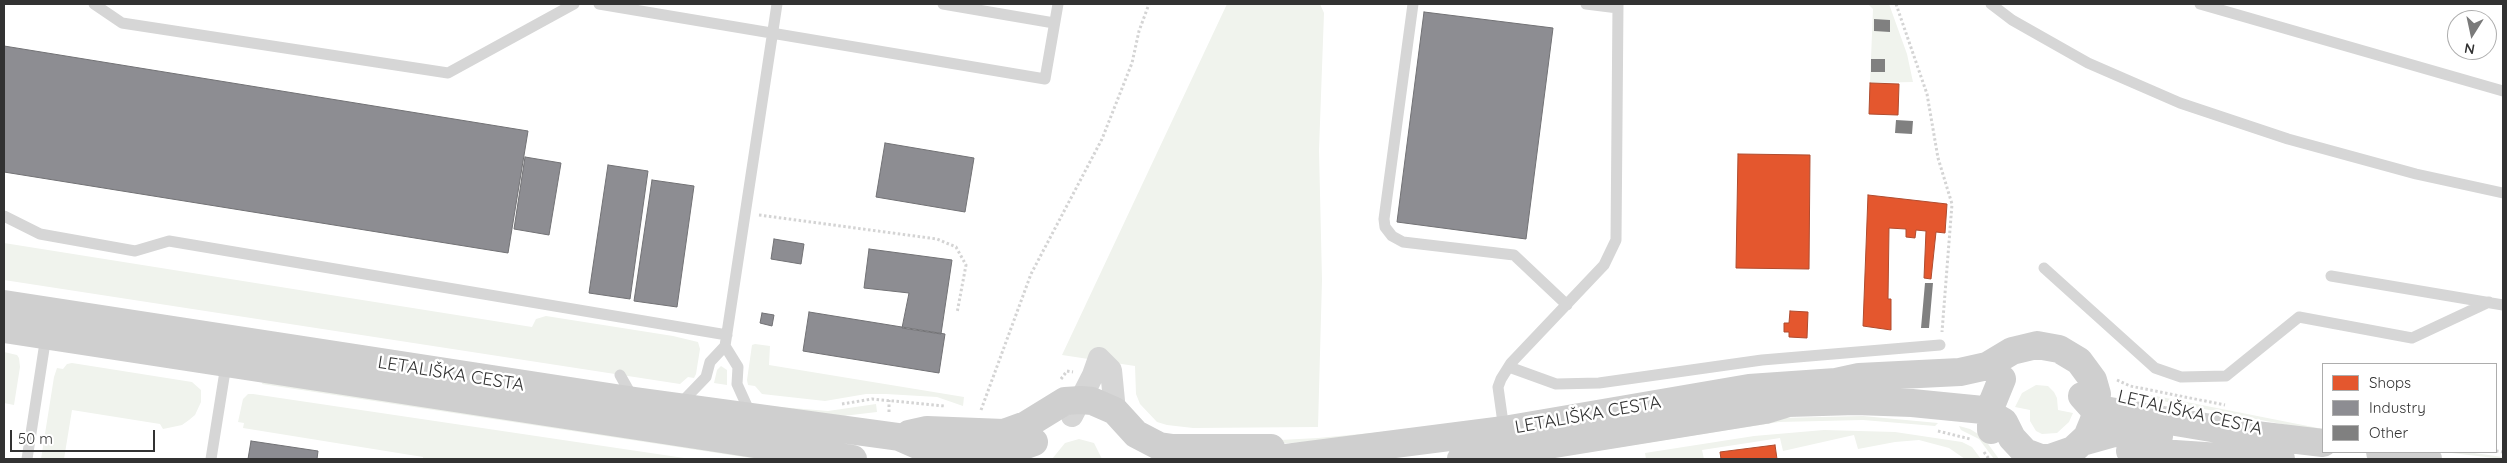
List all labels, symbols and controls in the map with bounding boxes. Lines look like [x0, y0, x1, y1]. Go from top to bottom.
north arrow [2447, 10, 2497, 60]
text: N [2463, 39, 2476, 59]
street label: LETALIŠKA CESTA [376, 352, 526, 396]
legend [2322, 363, 2497, 453]
text: Shops [2369, 373, 2411, 392]
street label: LETALIŠKA CESTA [2115, 386, 2265, 440]
street label: LETALIŠKA CESTA [1513, 392, 1663, 438]
text: Industry [2369, 398, 2426, 417]
scale bar [12, 420, 158, 452]
text: Other [2369, 423, 2408, 442]
text: 50 m [18, 429, 53, 448]

